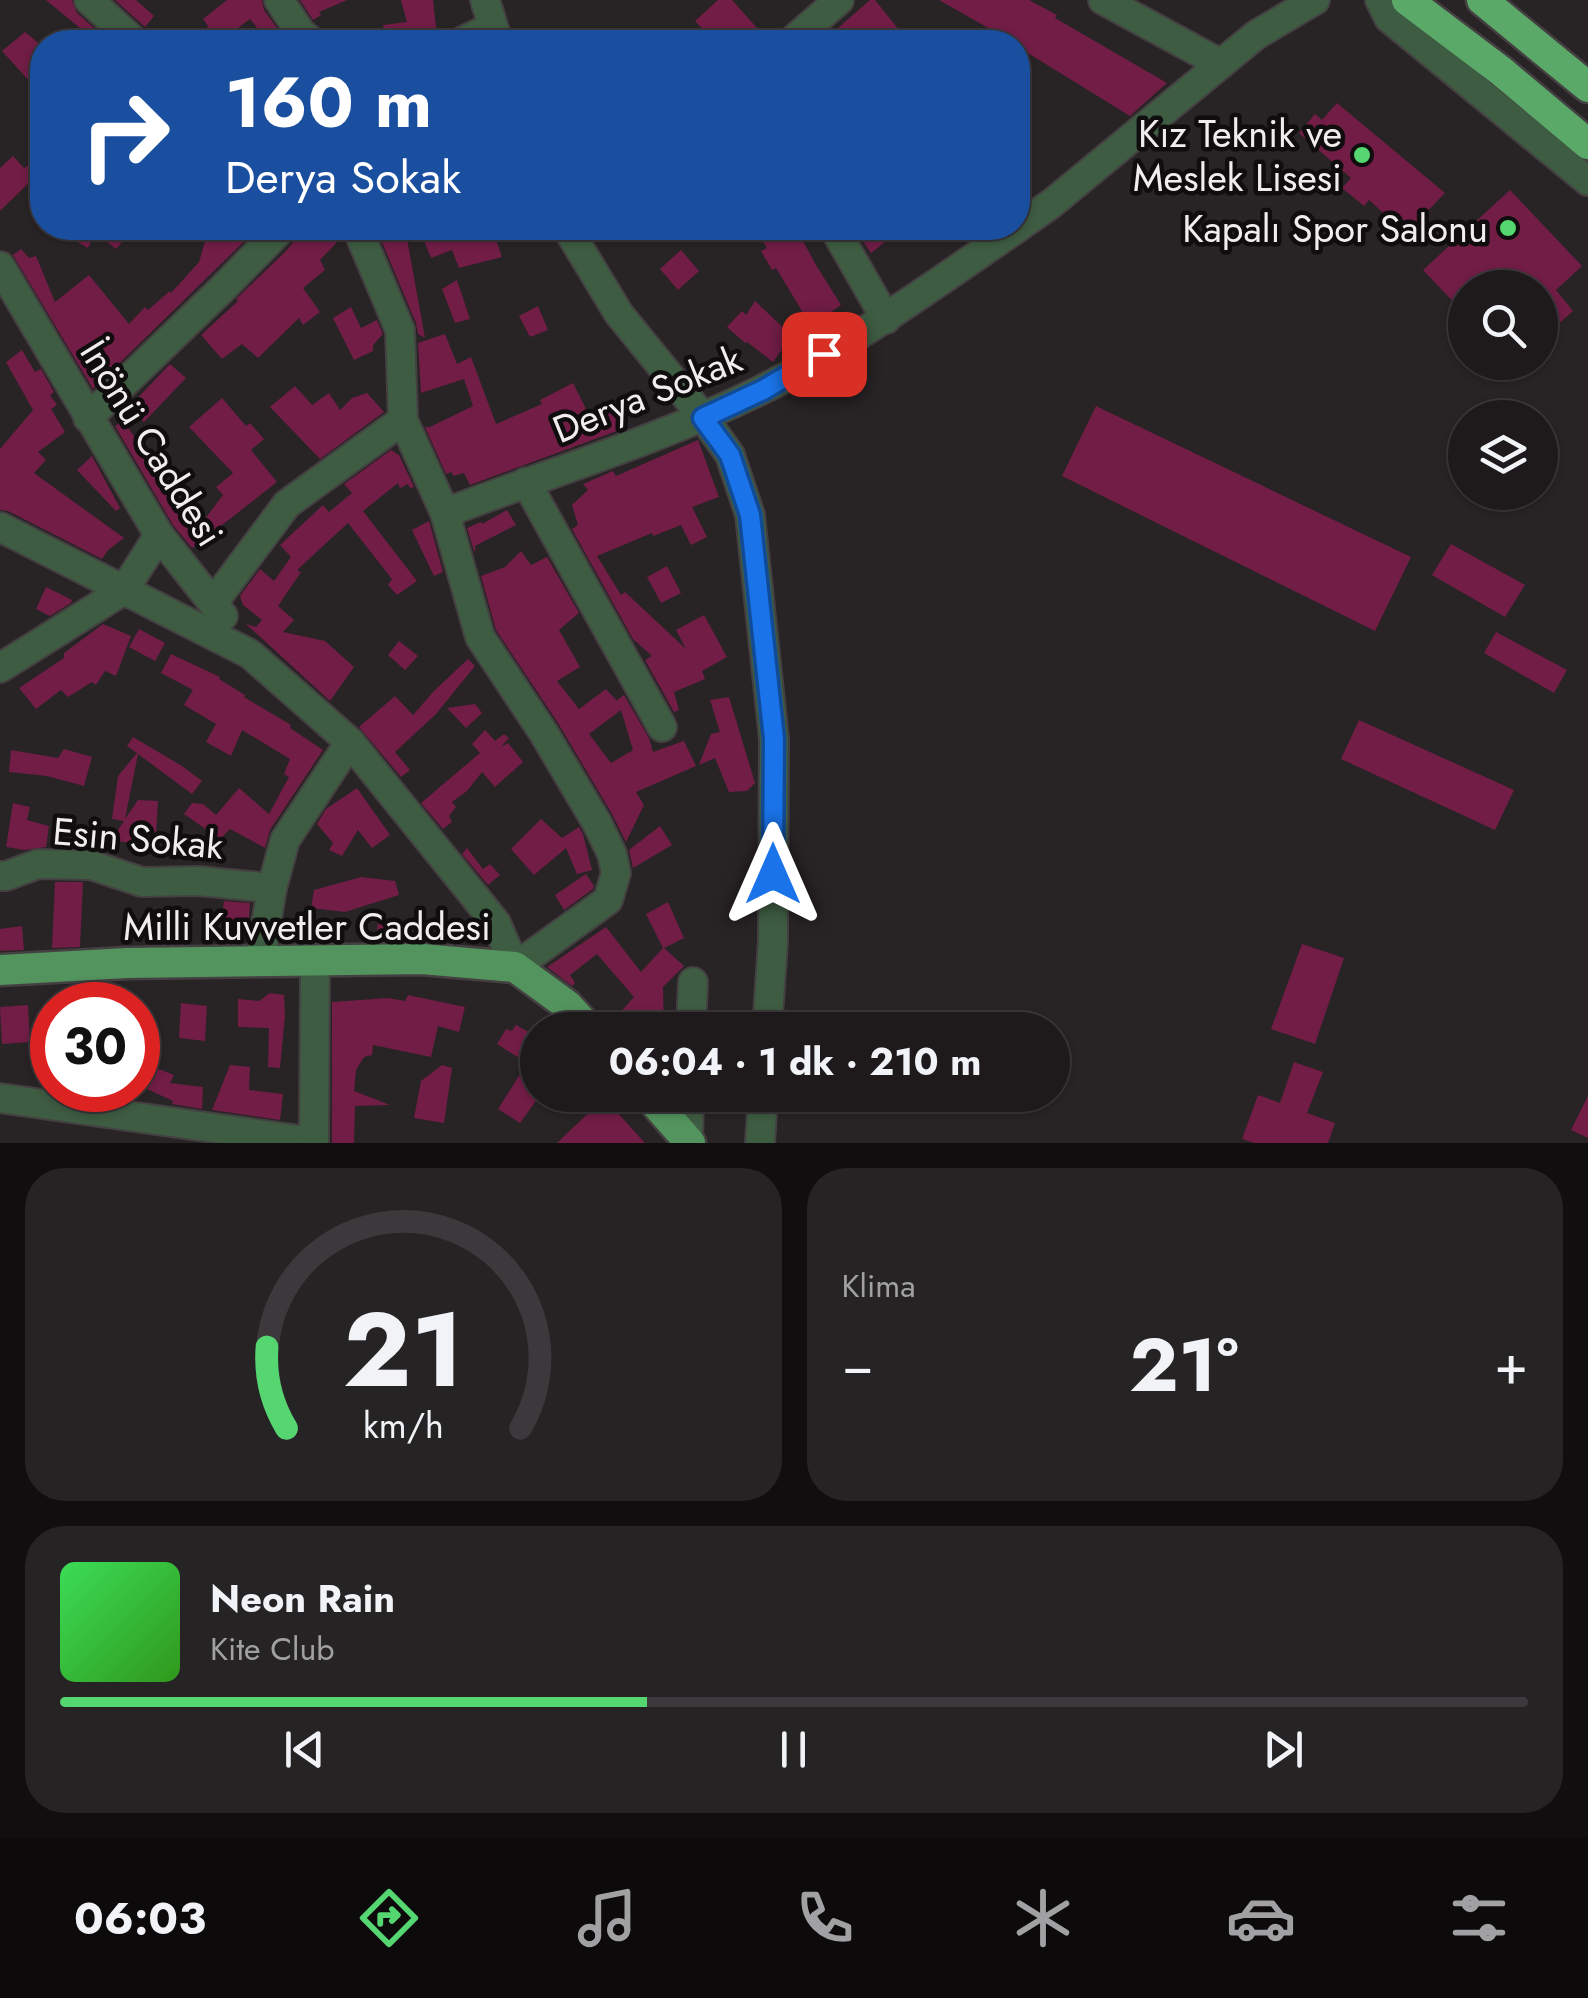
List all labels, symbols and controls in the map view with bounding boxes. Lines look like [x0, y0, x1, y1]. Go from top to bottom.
text: 160 m [225, 52, 432, 153]
icon: right [60, 70, 190, 200]
place label: Kız Teknik ve Meslek Lisesi [1133, 106, 1342, 205]
marker: Kız Teknik ve Meslek Lisesi [1351, 144, 1373, 166]
text: Derya Sokak [225, 145, 461, 210]
place label: Kapalı Spor Salonu [1182, 201, 1488, 256]
marker: Kapalı Spor Salonu [1497, 217, 1519, 239]
map controls [1448, 270, 1558, 510]
button: search [1448, 270, 1558, 380]
pin [782, 312, 867, 397]
icon: arrive [797, 327, 852, 382]
street label: İnönü Caddesi [67, 329, 237, 557]
street label: Derya Sokak [544, 331, 750, 457]
button: layers [1448, 400, 1558, 510]
street label: Esin Sokak [51, 803, 226, 873]
position arrow [721, 822, 825, 926]
street label: Milli Kuvvetler Caddesi [123, 899, 491, 954]
speed limit sign: 30 [30, 982, 160, 1112]
text: 06:04 · 1 dk · 210 m [609, 1034, 981, 1089]
text: Klima [842, 1263, 916, 1309]
text: 21 [343, 1275, 464, 1425]
text: 21° [1129, 1311, 1239, 1419]
text: − [842, 1325, 874, 1405]
text: + [1494, 1325, 1528, 1405]
text: km/h [363, 1400, 444, 1451]
text: Neon Rain [210, 1571, 395, 1626]
text: Kite Club [210, 1626, 334, 1672]
icon: previous [277, 1722, 332, 1777]
icon: pause [766, 1722, 821, 1777]
icon: next [1256, 1722, 1311, 1777]
icon: directions [354, 1883, 424, 1953]
icon: music [572, 1883, 642, 1953]
icon: phone [790, 1883, 860, 1953]
icon: climate [1008, 1883, 1078, 1953]
icon: car [1226, 1883, 1296, 1953]
icon: filters [1444, 1883, 1514, 1953]
text: 06:03 [74, 1886, 206, 1951]

